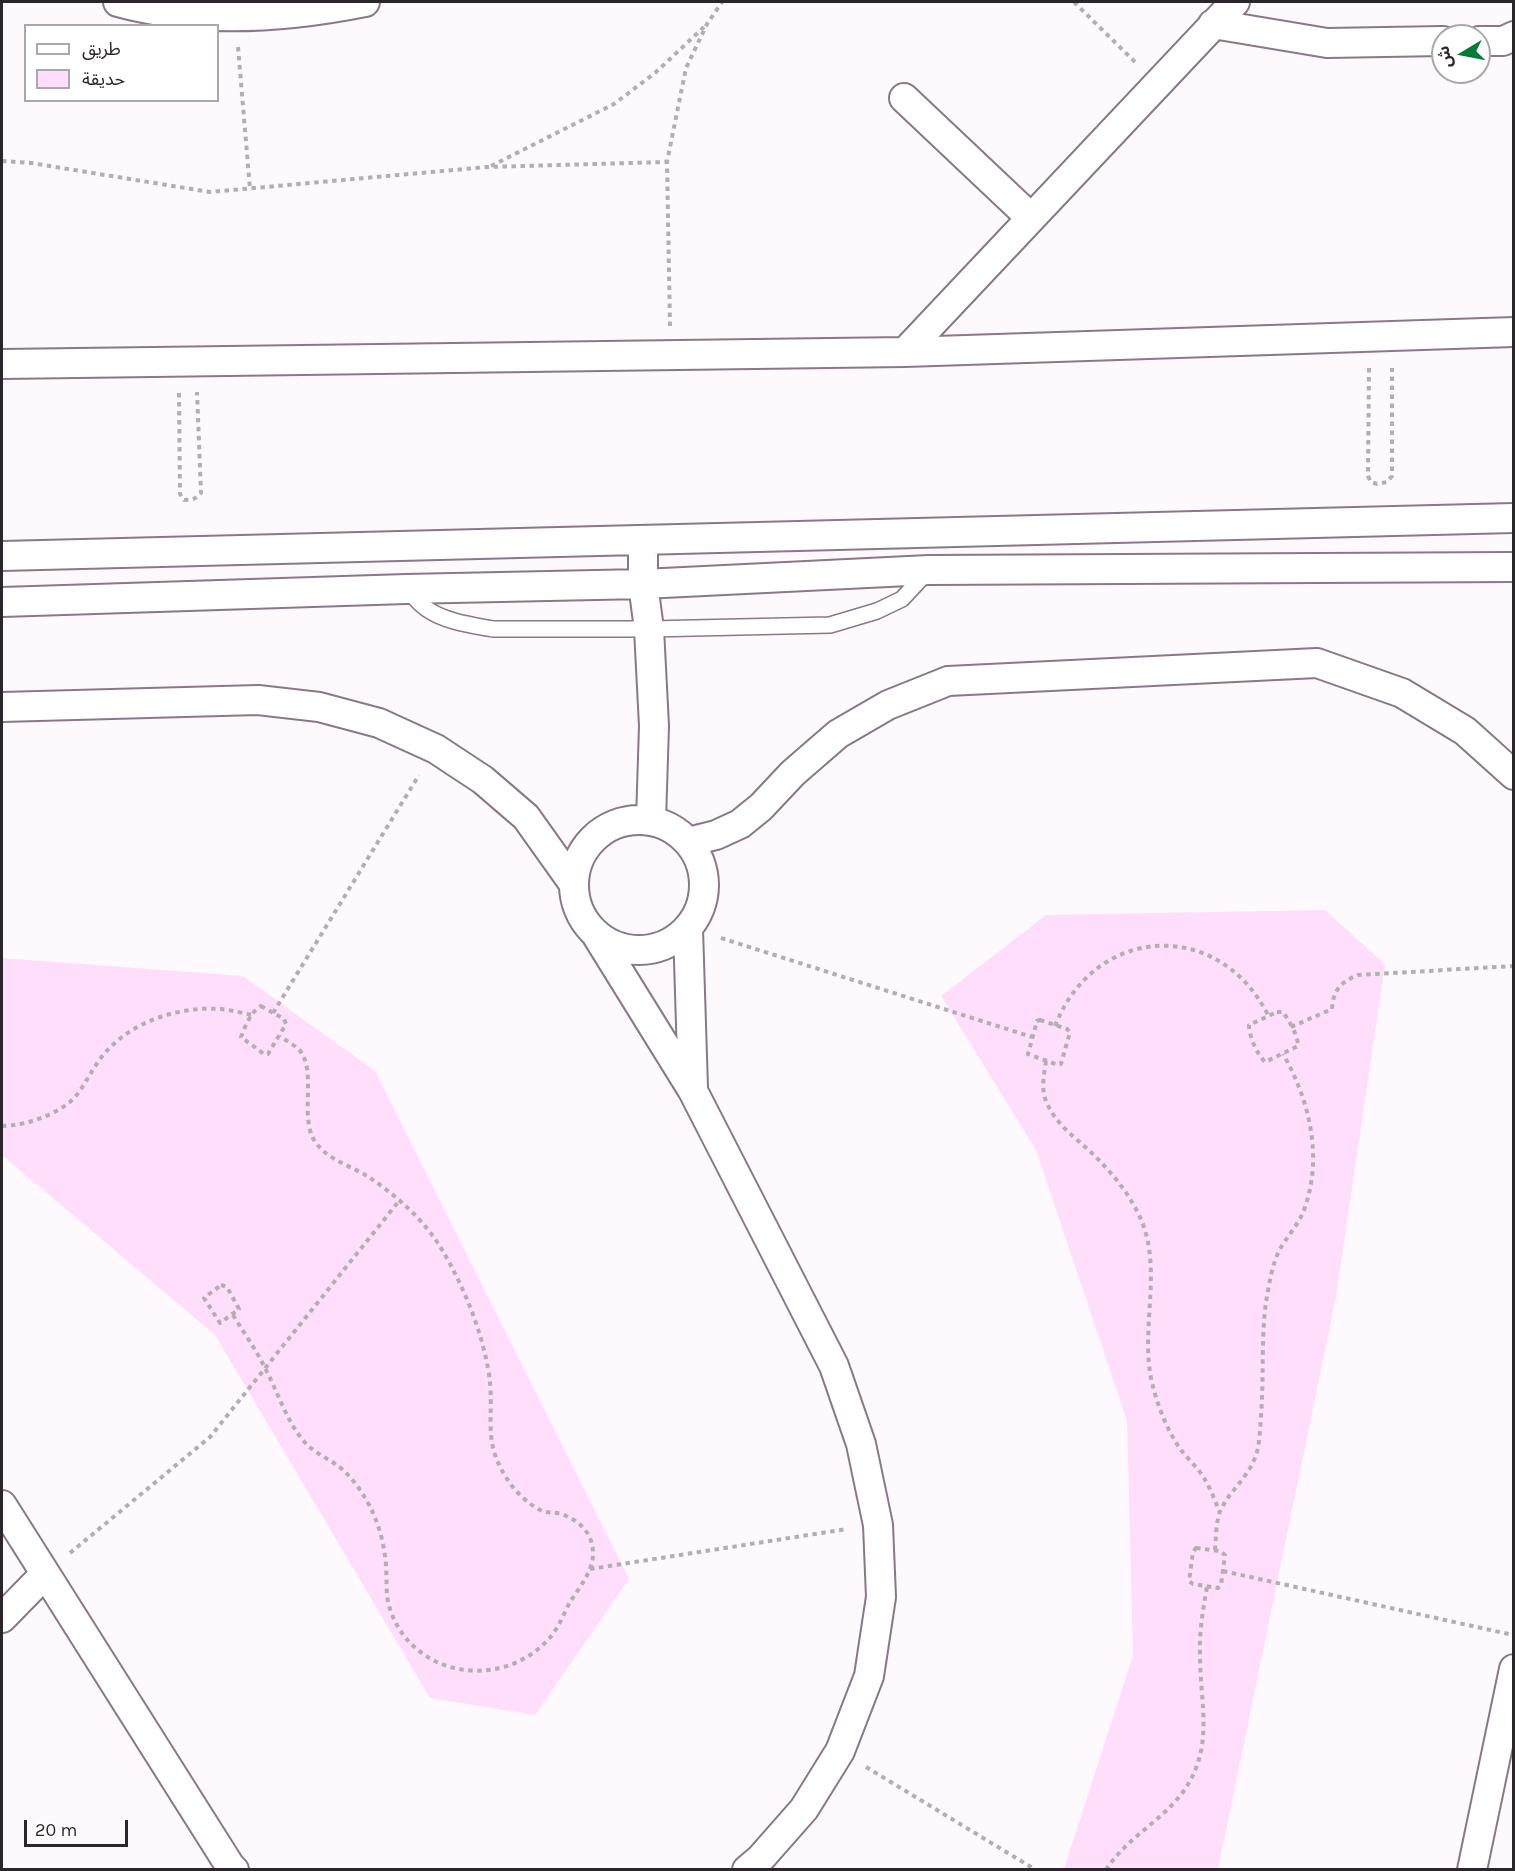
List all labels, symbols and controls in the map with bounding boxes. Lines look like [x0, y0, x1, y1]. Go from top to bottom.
legend [24, 24, 219, 102]
north arrow [1431, 24, 1491, 84]
text: طريق [82, 38, 121, 60]
text: ش [1433, 44, 1456, 69]
text: حديقة [82, 68, 125, 90]
scale bar [27, 1808, 130, 1846]
text: 20 m [35, 1819, 77, 1841]

